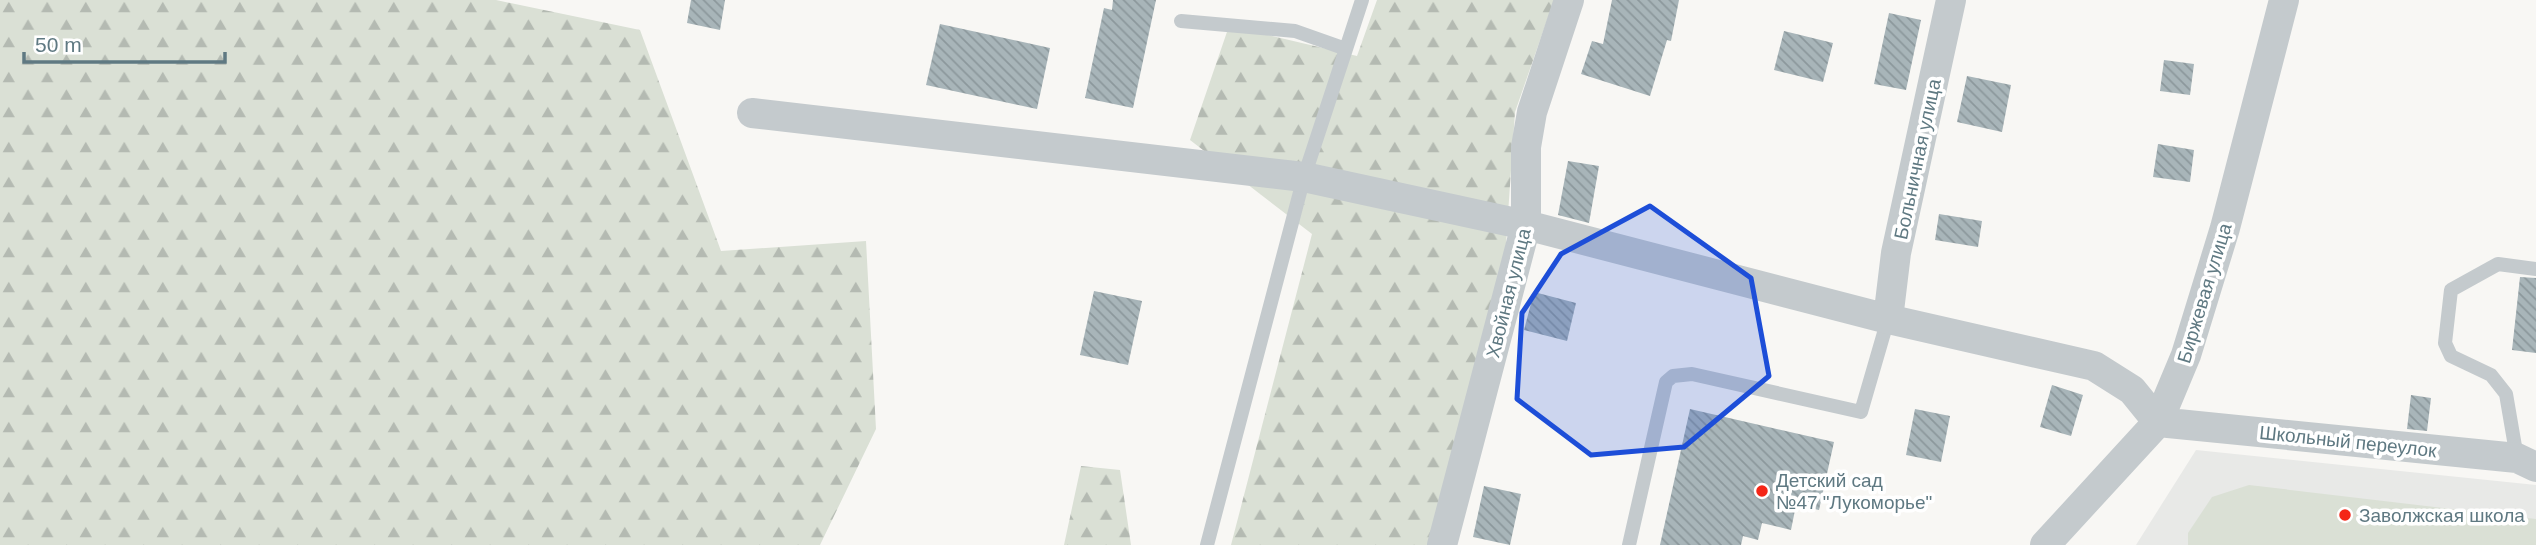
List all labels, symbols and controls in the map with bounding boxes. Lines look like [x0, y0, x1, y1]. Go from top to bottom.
scale bar [24, 21, 226, 65]
text: 50 m [35, 33, 82, 56]
street label: Больничная улица [1890, 77, 1945, 241]
street label: Биржевая улица [2173, 220, 2236, 366]
street label: Хвойная улица [1482, 226, 1535, 360]
street label: Школьный переулок [2258, 422, 2438, 461]
place label: Детский сад №47 "Лукоморье" [1776, 470, 1932, 513]
marker: Детский сад №47 "Лукоморье" [1754, 483, 1770, 499]
place label: Заволжская школа [2359, 505, 2525, 526]
marker: Заволжская школа [2337, 507, 2353, 523]

